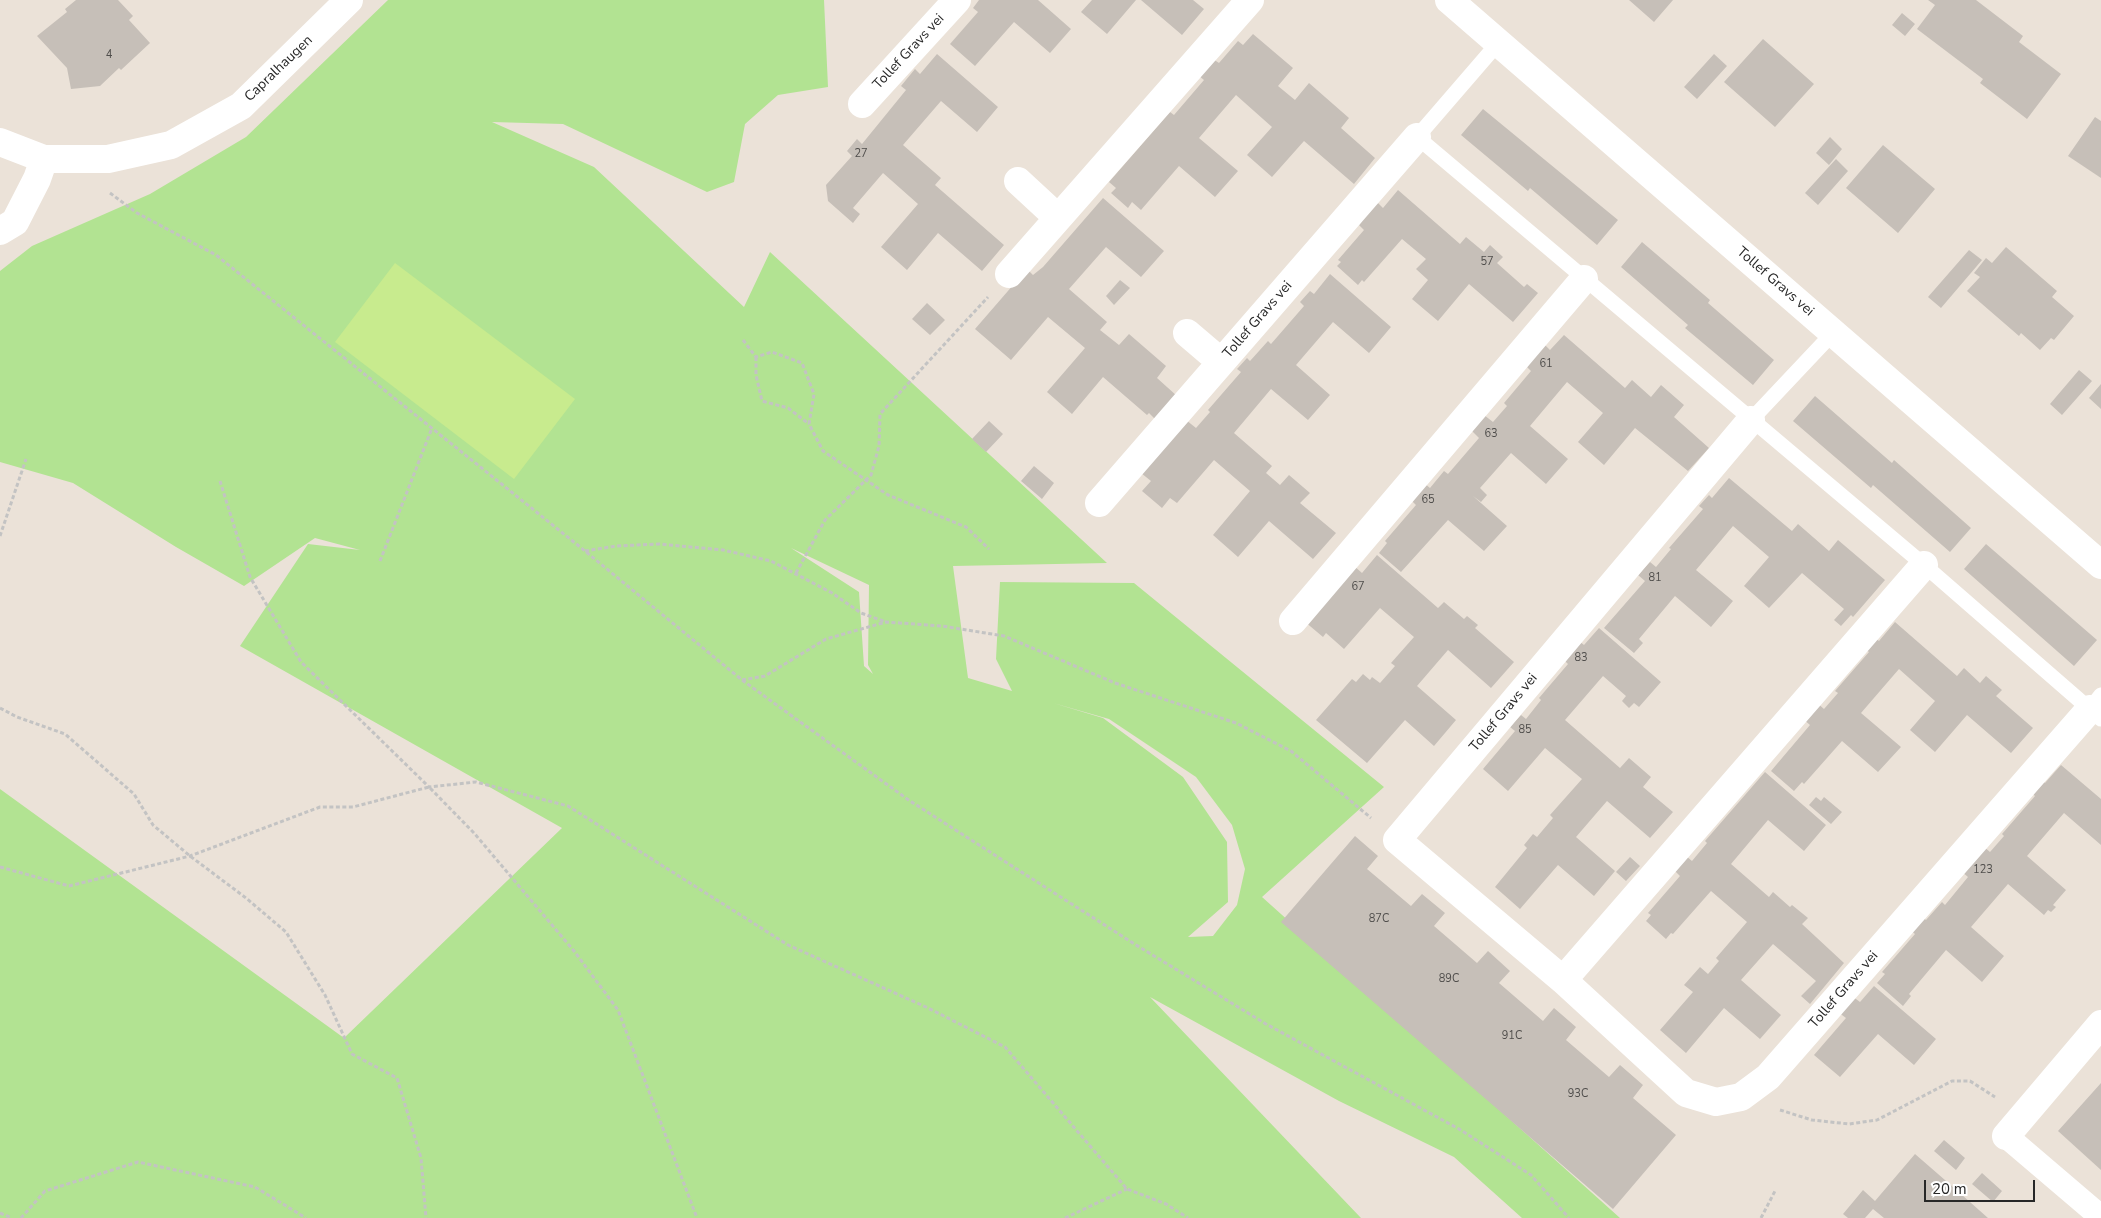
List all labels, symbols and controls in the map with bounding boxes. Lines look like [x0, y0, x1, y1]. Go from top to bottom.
street label: Tollef Gravs vei [870, 11, 948, 93]
street label: Capralhaugen [241, 32, 317, 106]
house number: 4 [106, 48, 112, 62]
house number: 27 [854, 147, 868, 161]
street label: Tollef Gravs vei [1733, 244, 1817, 320]
house number: 57 [1480, 255, 1494, 269]
street label: Tollef Gravs vei [1220, 278, 1296, 362]
house number: 61 [1539, 357, 1553, 371]
house number: 63 [1484, 427, 1498, 441]
house number: 65 [1421, 493, 1435, 507]
house number: 81 [1648, 571, 1662, 585]
house number: 67 [1351, 580, 1365, 594]
house number: 83 [1574, 651, 1588, 665]
street label: Tollef Gravs vei [1466, 671, 1542, 755]
house number: 85 [1518, 723, 1532, 737]
house number: 123 [1973, 863, 1993, 877]
house number: 87C [1369, 912, 1389, 926]
street label: Tollef Gravs vei [1806, 948, 1882, 1032]
house number: 89C [1439, 972, 1459, 986]
house number: 91C [1502, 1029, 1522, 1043]
house number: 93C [1568, 1087, 1588, 1101]
scale bar [1926, 1170, 2037, 1202]
text: 20 m [1932, 1179, 1967, 1199]

